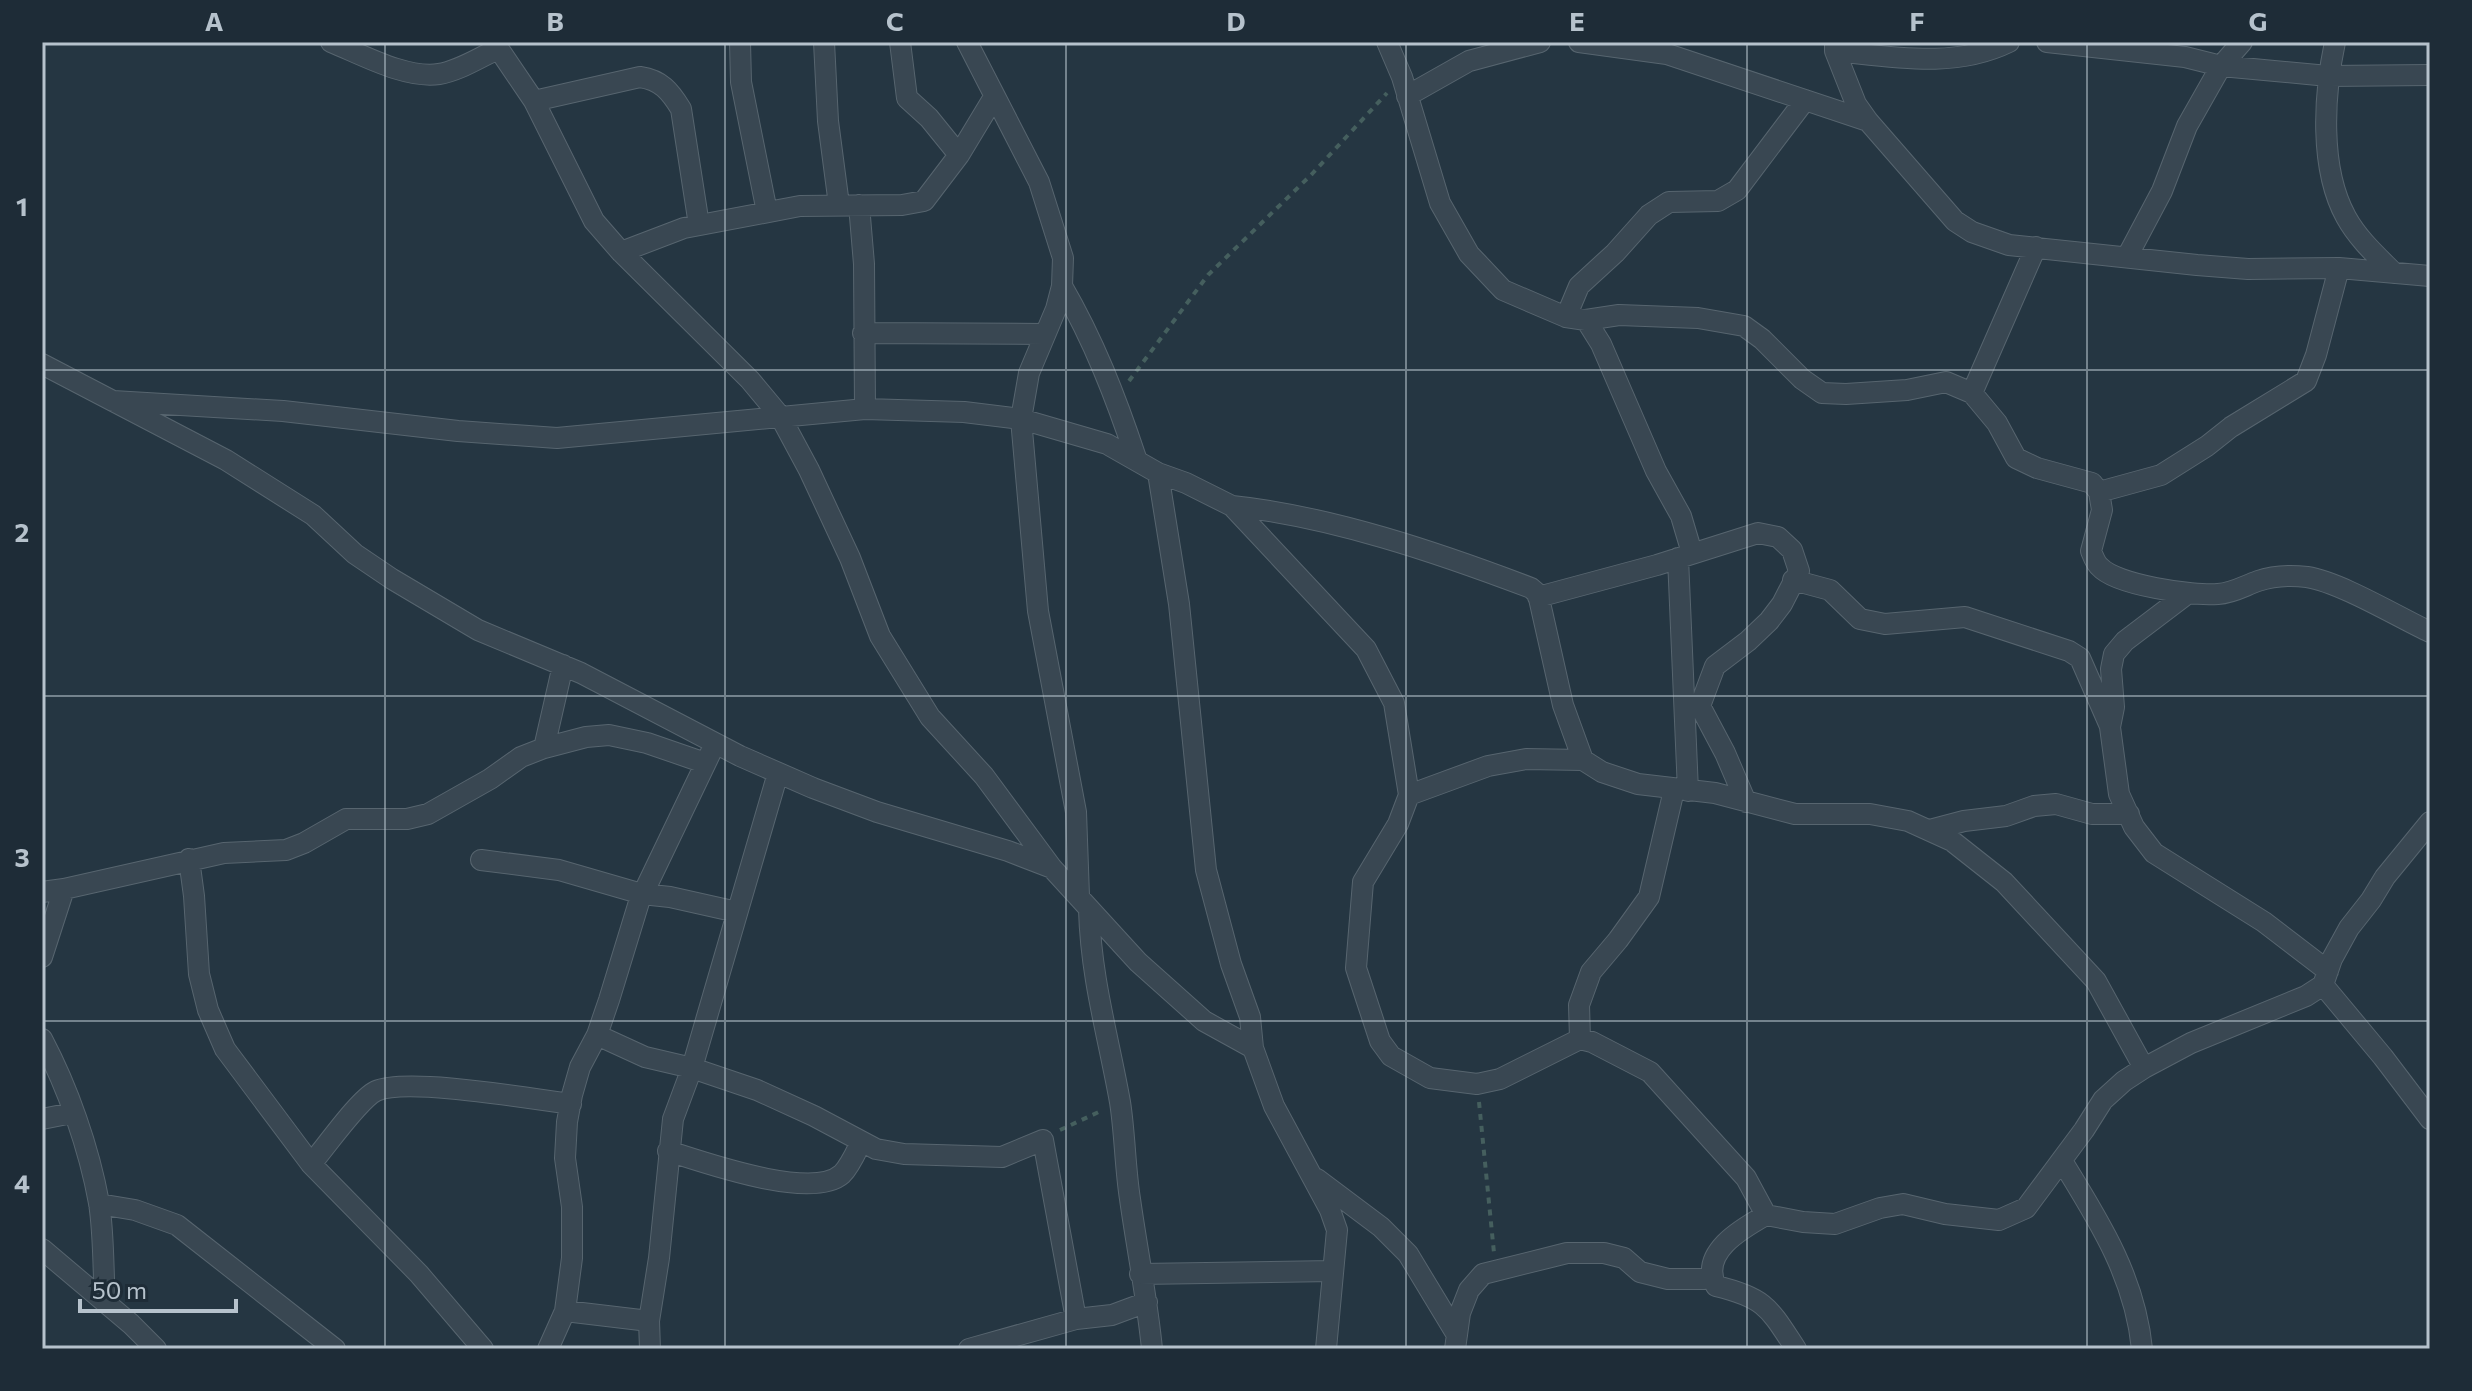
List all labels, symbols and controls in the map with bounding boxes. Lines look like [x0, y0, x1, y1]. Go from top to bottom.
text: A [205, 5, 224, 36]
text: B [546, 5, 564, 36]
text: C [886, 5, 904, 36]
text: D [1226, 5, 1246, 36]
text: E [1569, 5, 1585, 36]
text: F [1909, 5, 1925, 36]
text: G [2249, 5, 2267, 36]
text: 1 [16, 190, 28, 221]
text: 2 [15, 516, 29, 547]
text: 3 [14, 841, 30, 872]
text: 4 [14, 1167, 30, 1198]
scale bar [80, 1263, 236, 1313]
text: 50 m [92, 1275, 147, 1304]

